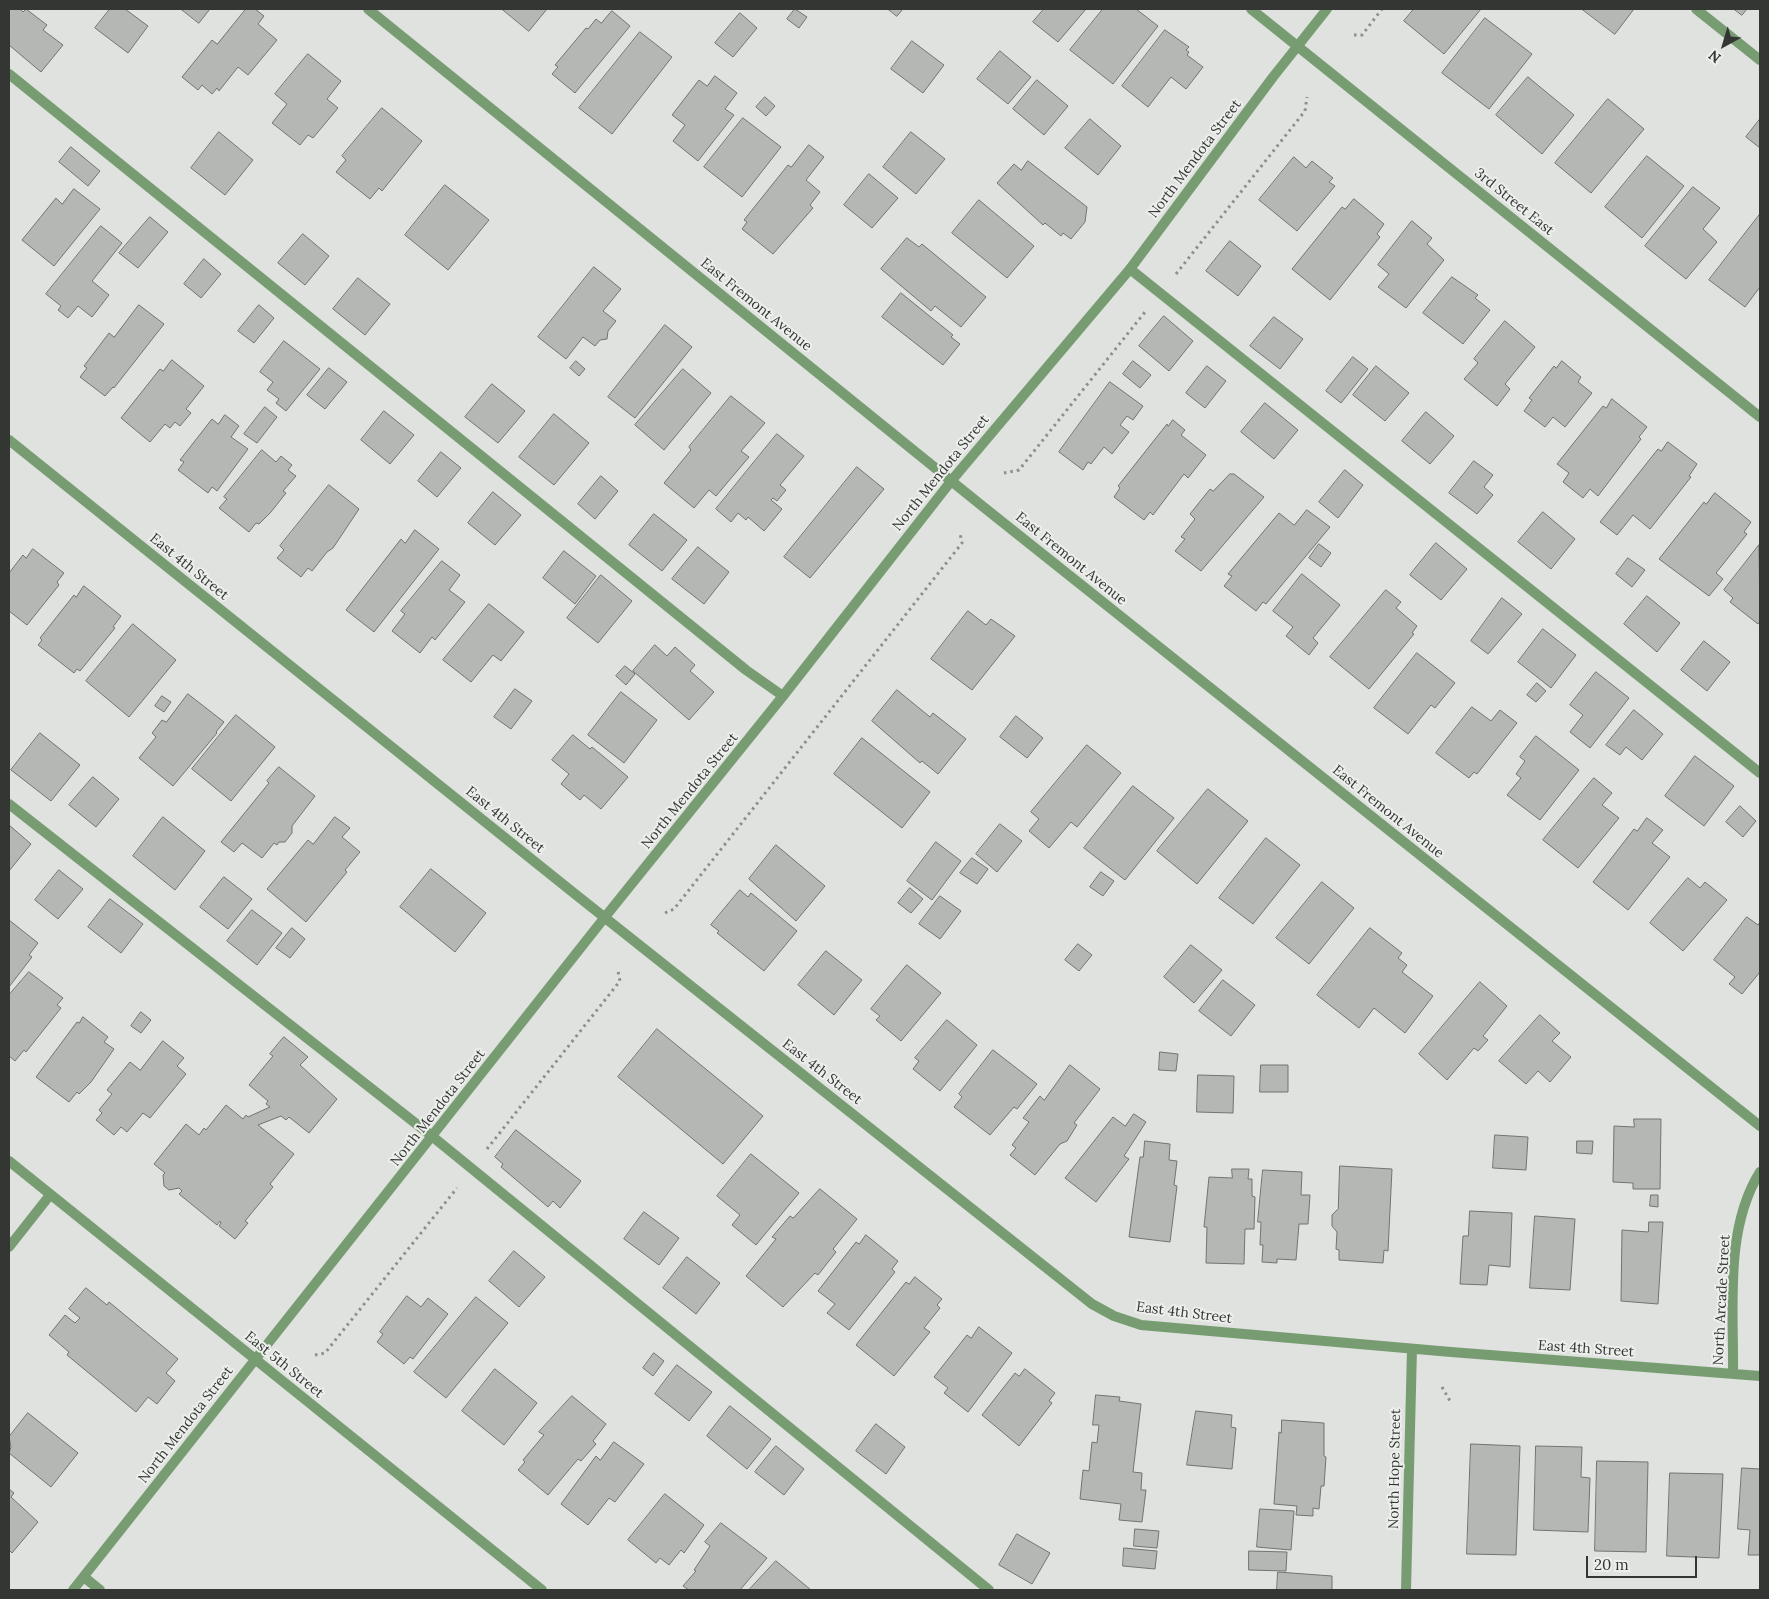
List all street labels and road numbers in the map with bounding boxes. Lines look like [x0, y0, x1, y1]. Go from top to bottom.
street label: North Mendota Street [1145, 97, 1245, 221]
street label: 3rd Street East [1471, 165, 1557, 239]
street label: East Fremont Avenue [697, 255, 815, 355]
street label: North Mendota Street [889, 412, 993, 534]
street label: East Fremont Avenue [1012, 509, 1130, 609]
street label: East 4th Street [146, 530, 232, 604]
street label: North Mendota Street [638, 730, 742, 852]
street label: East Fremont Avenue [1329, 762, 1447, 862]
street label: East 4th Street [462, 783, 548, 857]
street label: East 4th Street [779, 1036, 865, 1108]
street label: North Mendota Street [387, 1046, 489, 1170]
street label: North Arcade Street [1710, 1234, 1734, 1366]
street label: East 4th Street [1135, 1299, 1233, 1327]
street label: East 5th Street [241, 1328, 327, 1402]
street label: East 4th Street [1537, 1337, 1635, 1361]
street label: North Mendota Street [135, 1363, 237, 1487]
street label: North Hope Street [1386, 1409, 1404, 1529]

